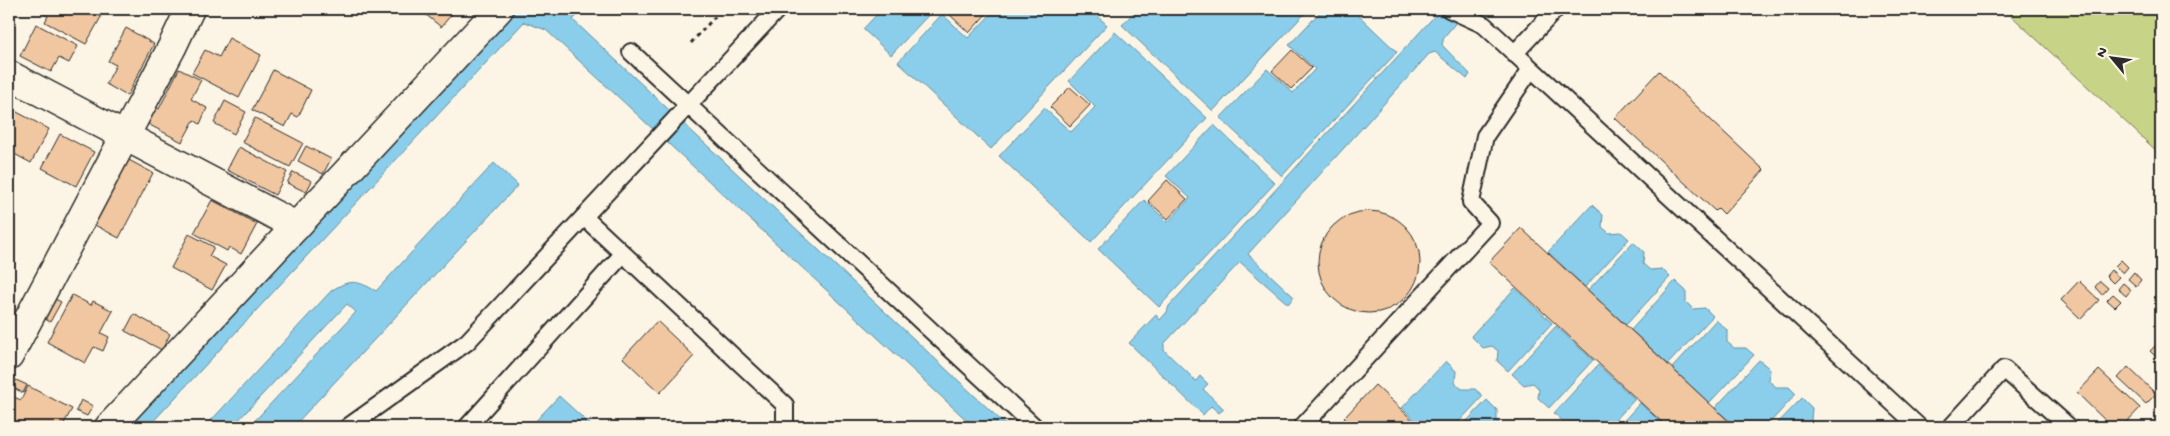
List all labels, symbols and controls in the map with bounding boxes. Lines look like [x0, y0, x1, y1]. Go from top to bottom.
north arrow [2088, 32, 2138, 82]
text: N [2093, 45, 2112, 61]

